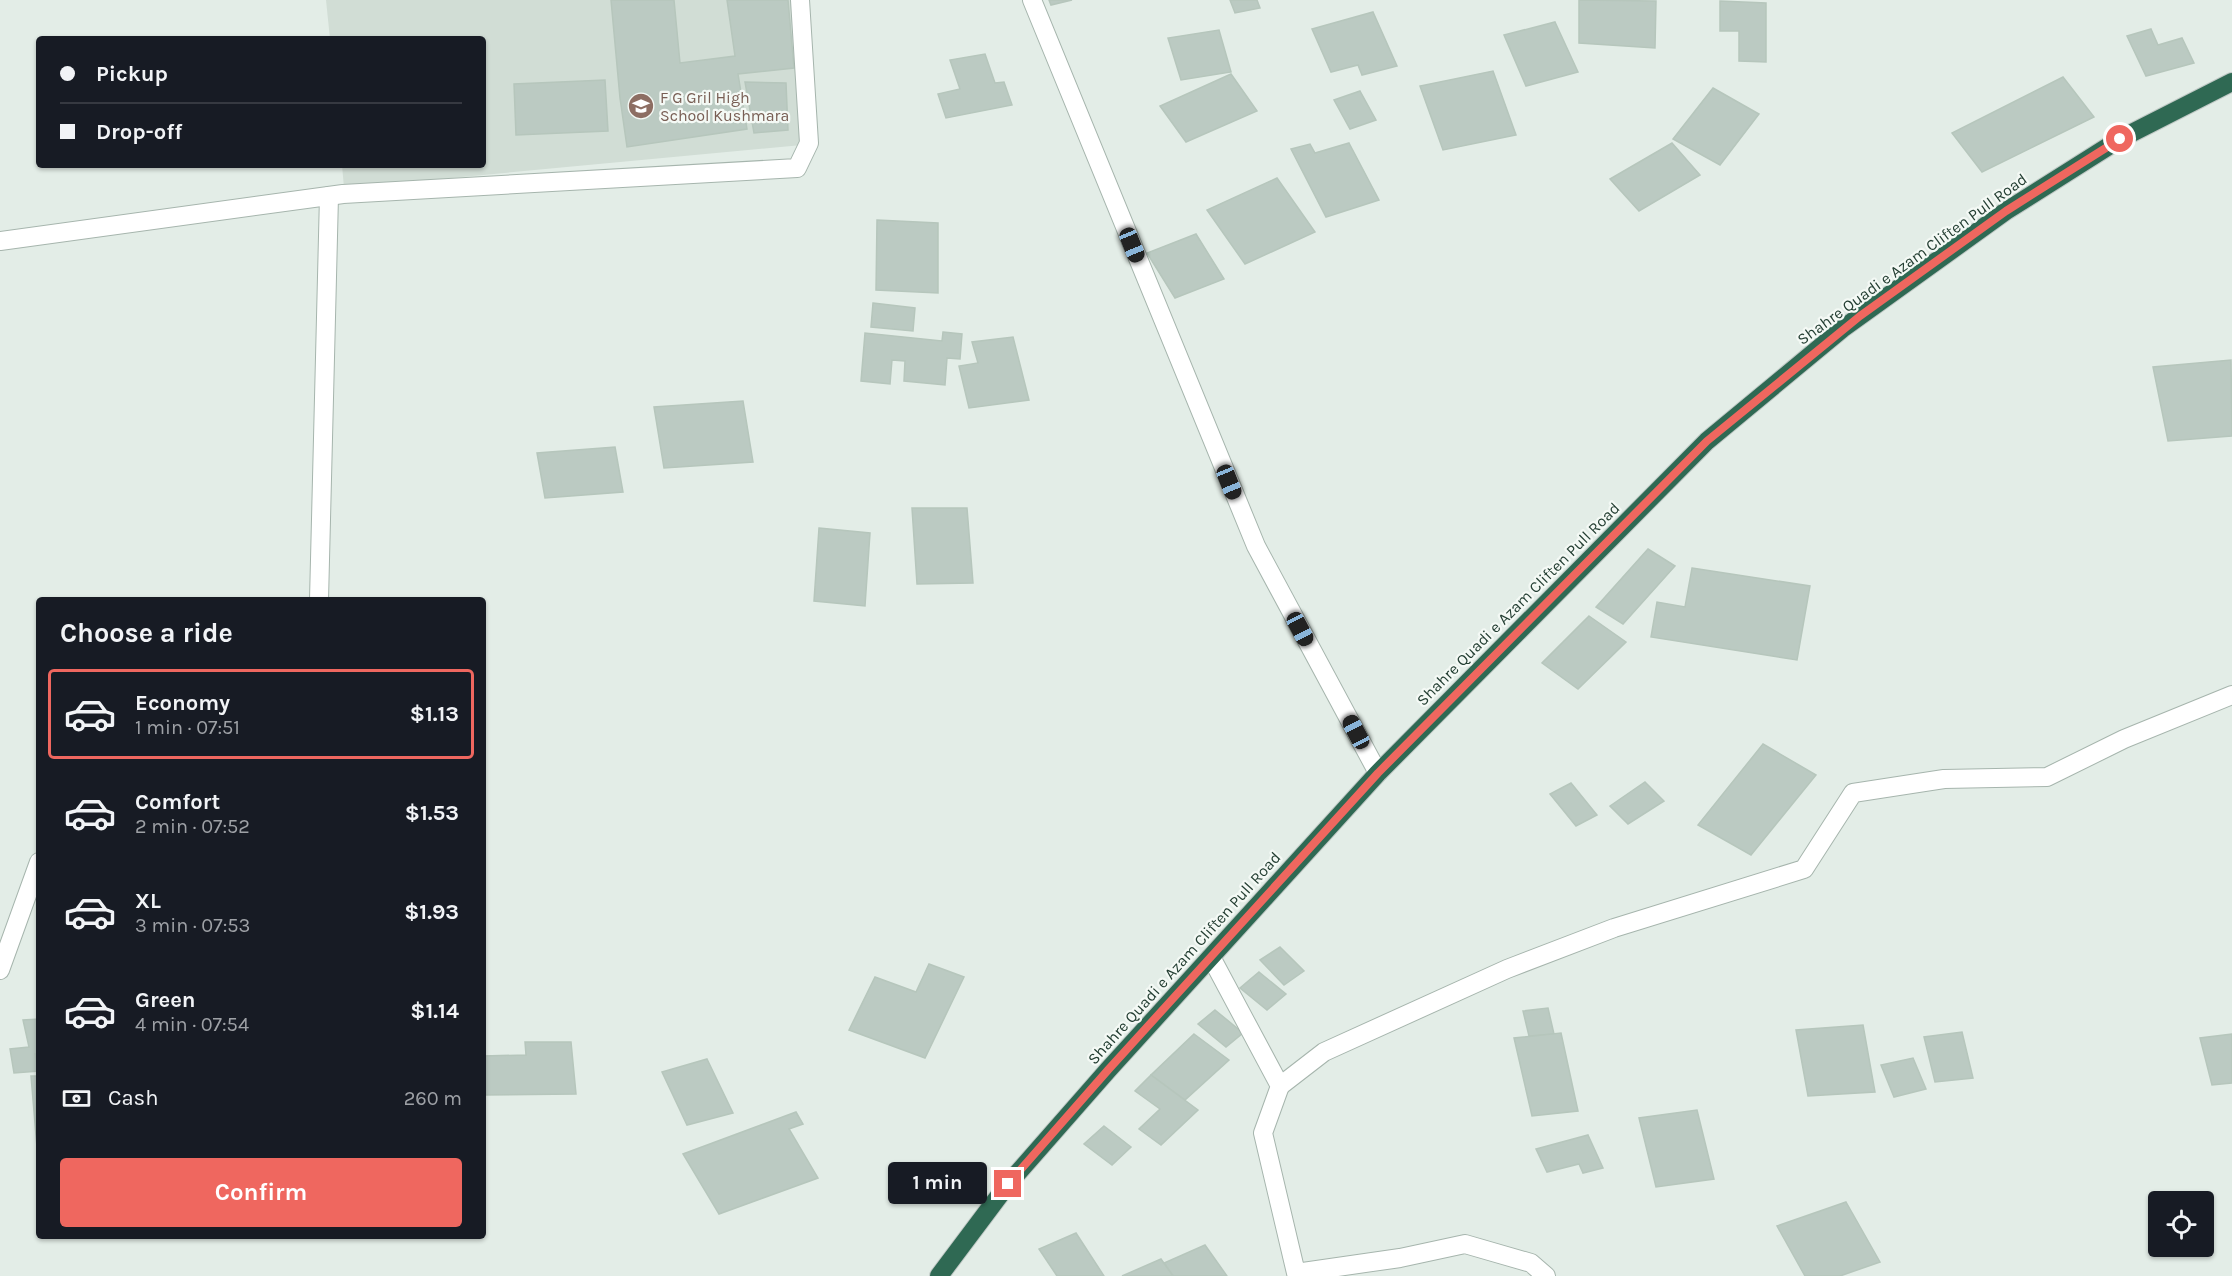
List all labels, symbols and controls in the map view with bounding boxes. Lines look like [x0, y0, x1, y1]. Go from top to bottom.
text: Pickup [96, 61, 168, 87]
place label: F G Gril High School Kushmara [660, 88, 789, 125]
school or university icon: F G Gril High School Kushmara [626, 91, 656, 121]
text: Drop-off [96, 119, 182, 145]
route start [2106, 125, 2133, 152]
street label: Shahre Quadi e Azam Cliften Pull Road [1793, 169, 2031, 349]
car [1117, 225, 1147, 265]
car [1214, 462, 1244, 502]
street label: Shahre Quadi e Azam Cliften Pull Road [1413, 499, 1623, 709]
car [1284, 609, 1316, 649]
text: Choose a ride [60, 617, 233, 649]
icon: car [63, 687, 117, 741]
text: Economy [135, 690, 230, 716]
text: $1.13 [410, 701, 459, 727]
car [1340, 712, 1372, 752]
text: 1 min · 07:51 [135, 716, 240, 739]
icon: car [63, 786, 117, 840]
text: Comfort [135, 789, 220, 815]
text: $1.53 [405, 800, 459, 826]
text: 2 min · 07:52 [135, 815, 250, 838]
street label: Shahre Quadi e Azam Cliften Pull Road [1083, 848, 1285, 1068]
icon: car [63, 885, 117, 939]
text: XL [135, 888, 161, 914]
text: $1.93 [404, 899, 459, 925]
text: 3 min · 07:53 [135, 914, 250, 937]
icon: car [63, 984, 117, 1038]
text: Green [135, 987, 196, 1013]
text: $1.14 [410, 998, 459, 1024]
text: 4 min · 07:54 [135, 1013, 249, 1036]
icon: cash [60, 1082, 93, 1115]
text: Cash [108, 1085, 158, 1111]
text: 260 m [404, 1087, 462, 1110]
button: Confirm [60, 1158, 462, 1227]
callout: 1 min [888, 1163, 987, 1205]
route end [994, 1170, 1021, 1197]
text: 1 min [912, 1171, 963, 1194]
map controls [2148, 1191, 2214, 1257]
button: locate [2148, 1191, 2214, 1257]

